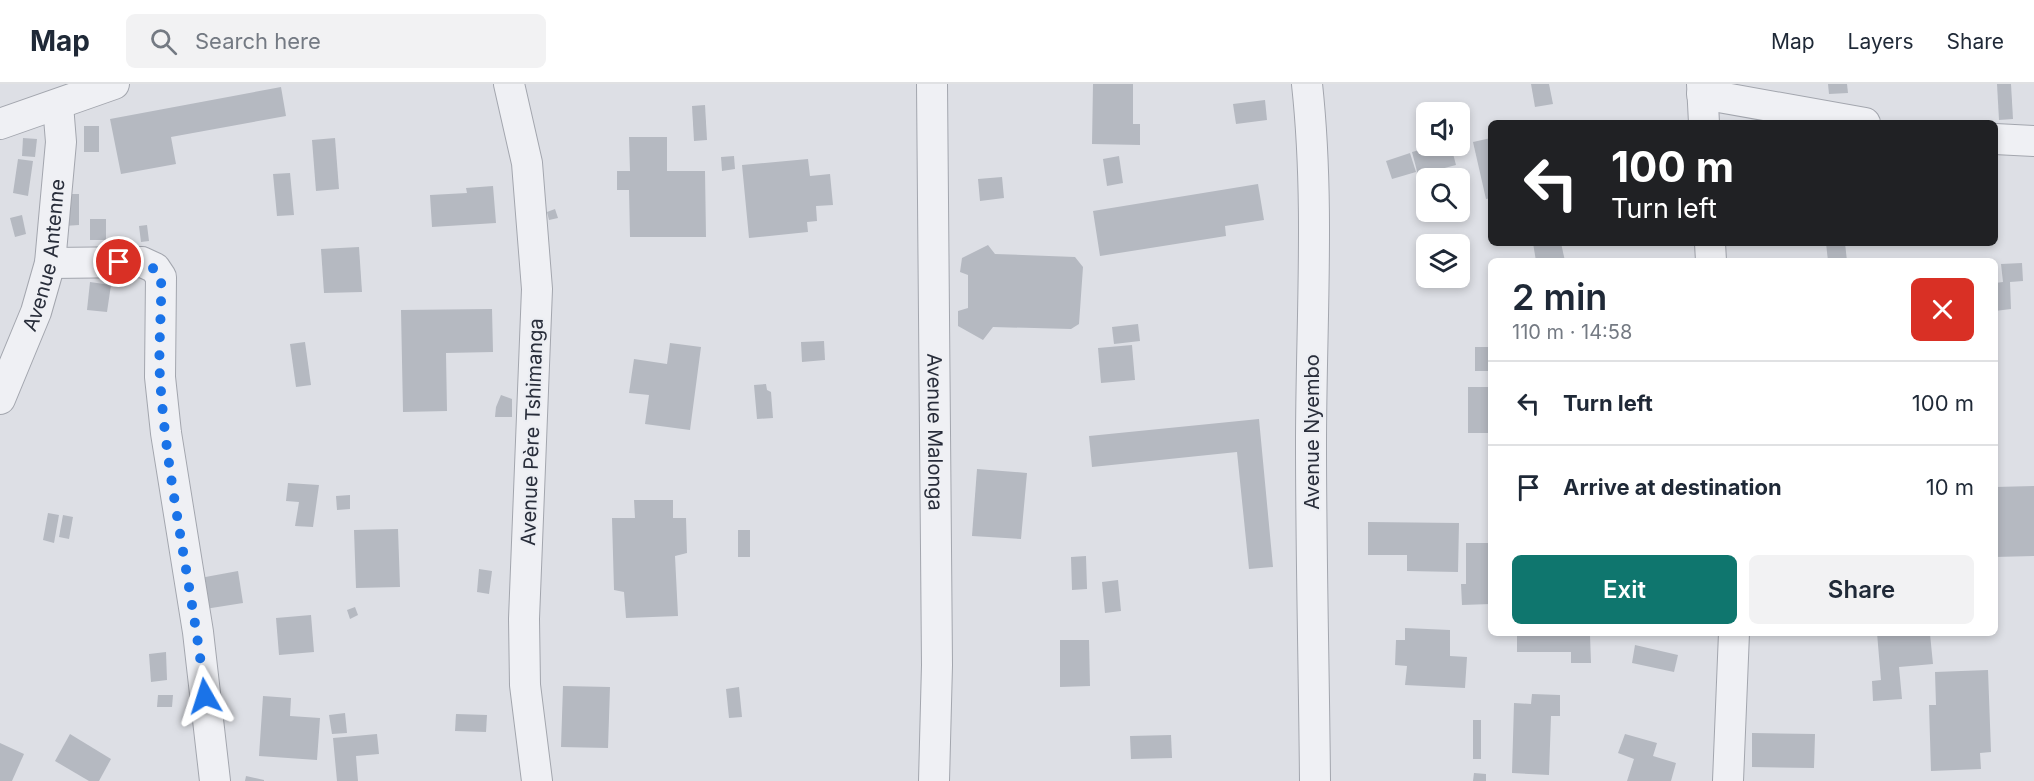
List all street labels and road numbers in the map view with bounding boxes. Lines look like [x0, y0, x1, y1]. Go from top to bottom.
street label: Avenue Antenne [17, 178, 70, 335]
street label: Avenue Père Tshimanga [516, 318, 548, 546]
street label: Avenue Malonga [922, 353, 948, 511]
street label: Avenue Nyembo [1300, 354, 1324, 510]

